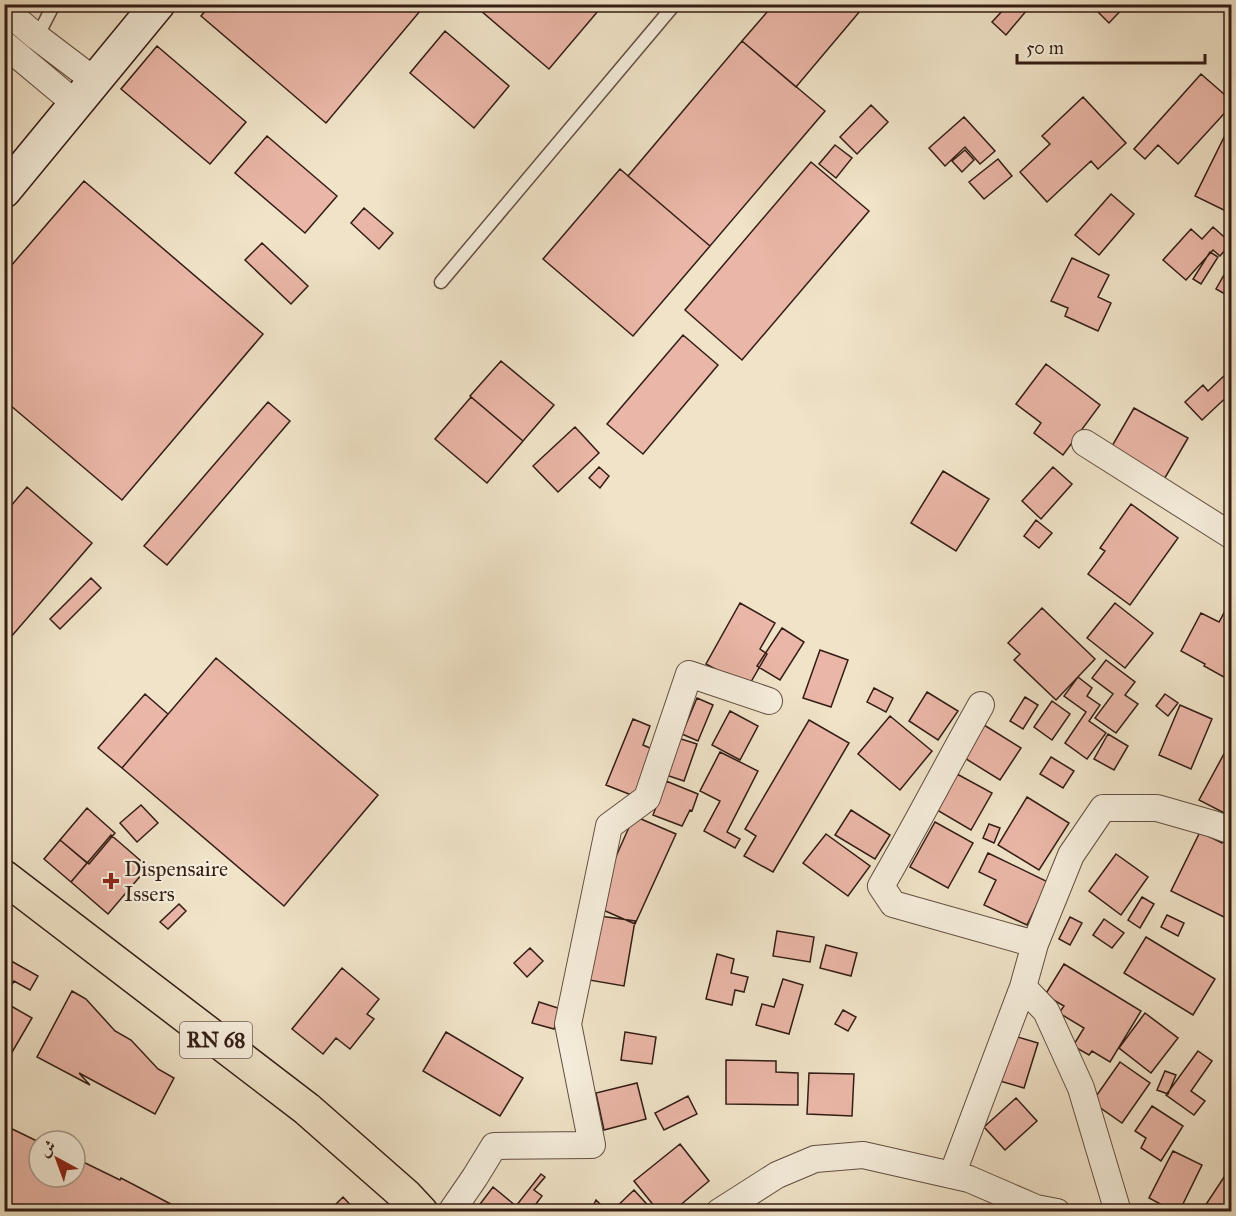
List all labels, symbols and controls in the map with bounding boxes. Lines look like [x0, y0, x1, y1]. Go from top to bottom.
scale bar [1017, 27, 1204, 65]
text: 50 m [1026, 37, 1064, 59]
place label: Dispensaire Issers [124, 855, 228, 907]
marker: Dispensaire Issers [102, 872, 120, 890]
road number: RN 68 [180, 1022, 252, 1058]
north arrow [27, 1129, 87, 1189]
text: ش [35, 1136, 60, 1160]

